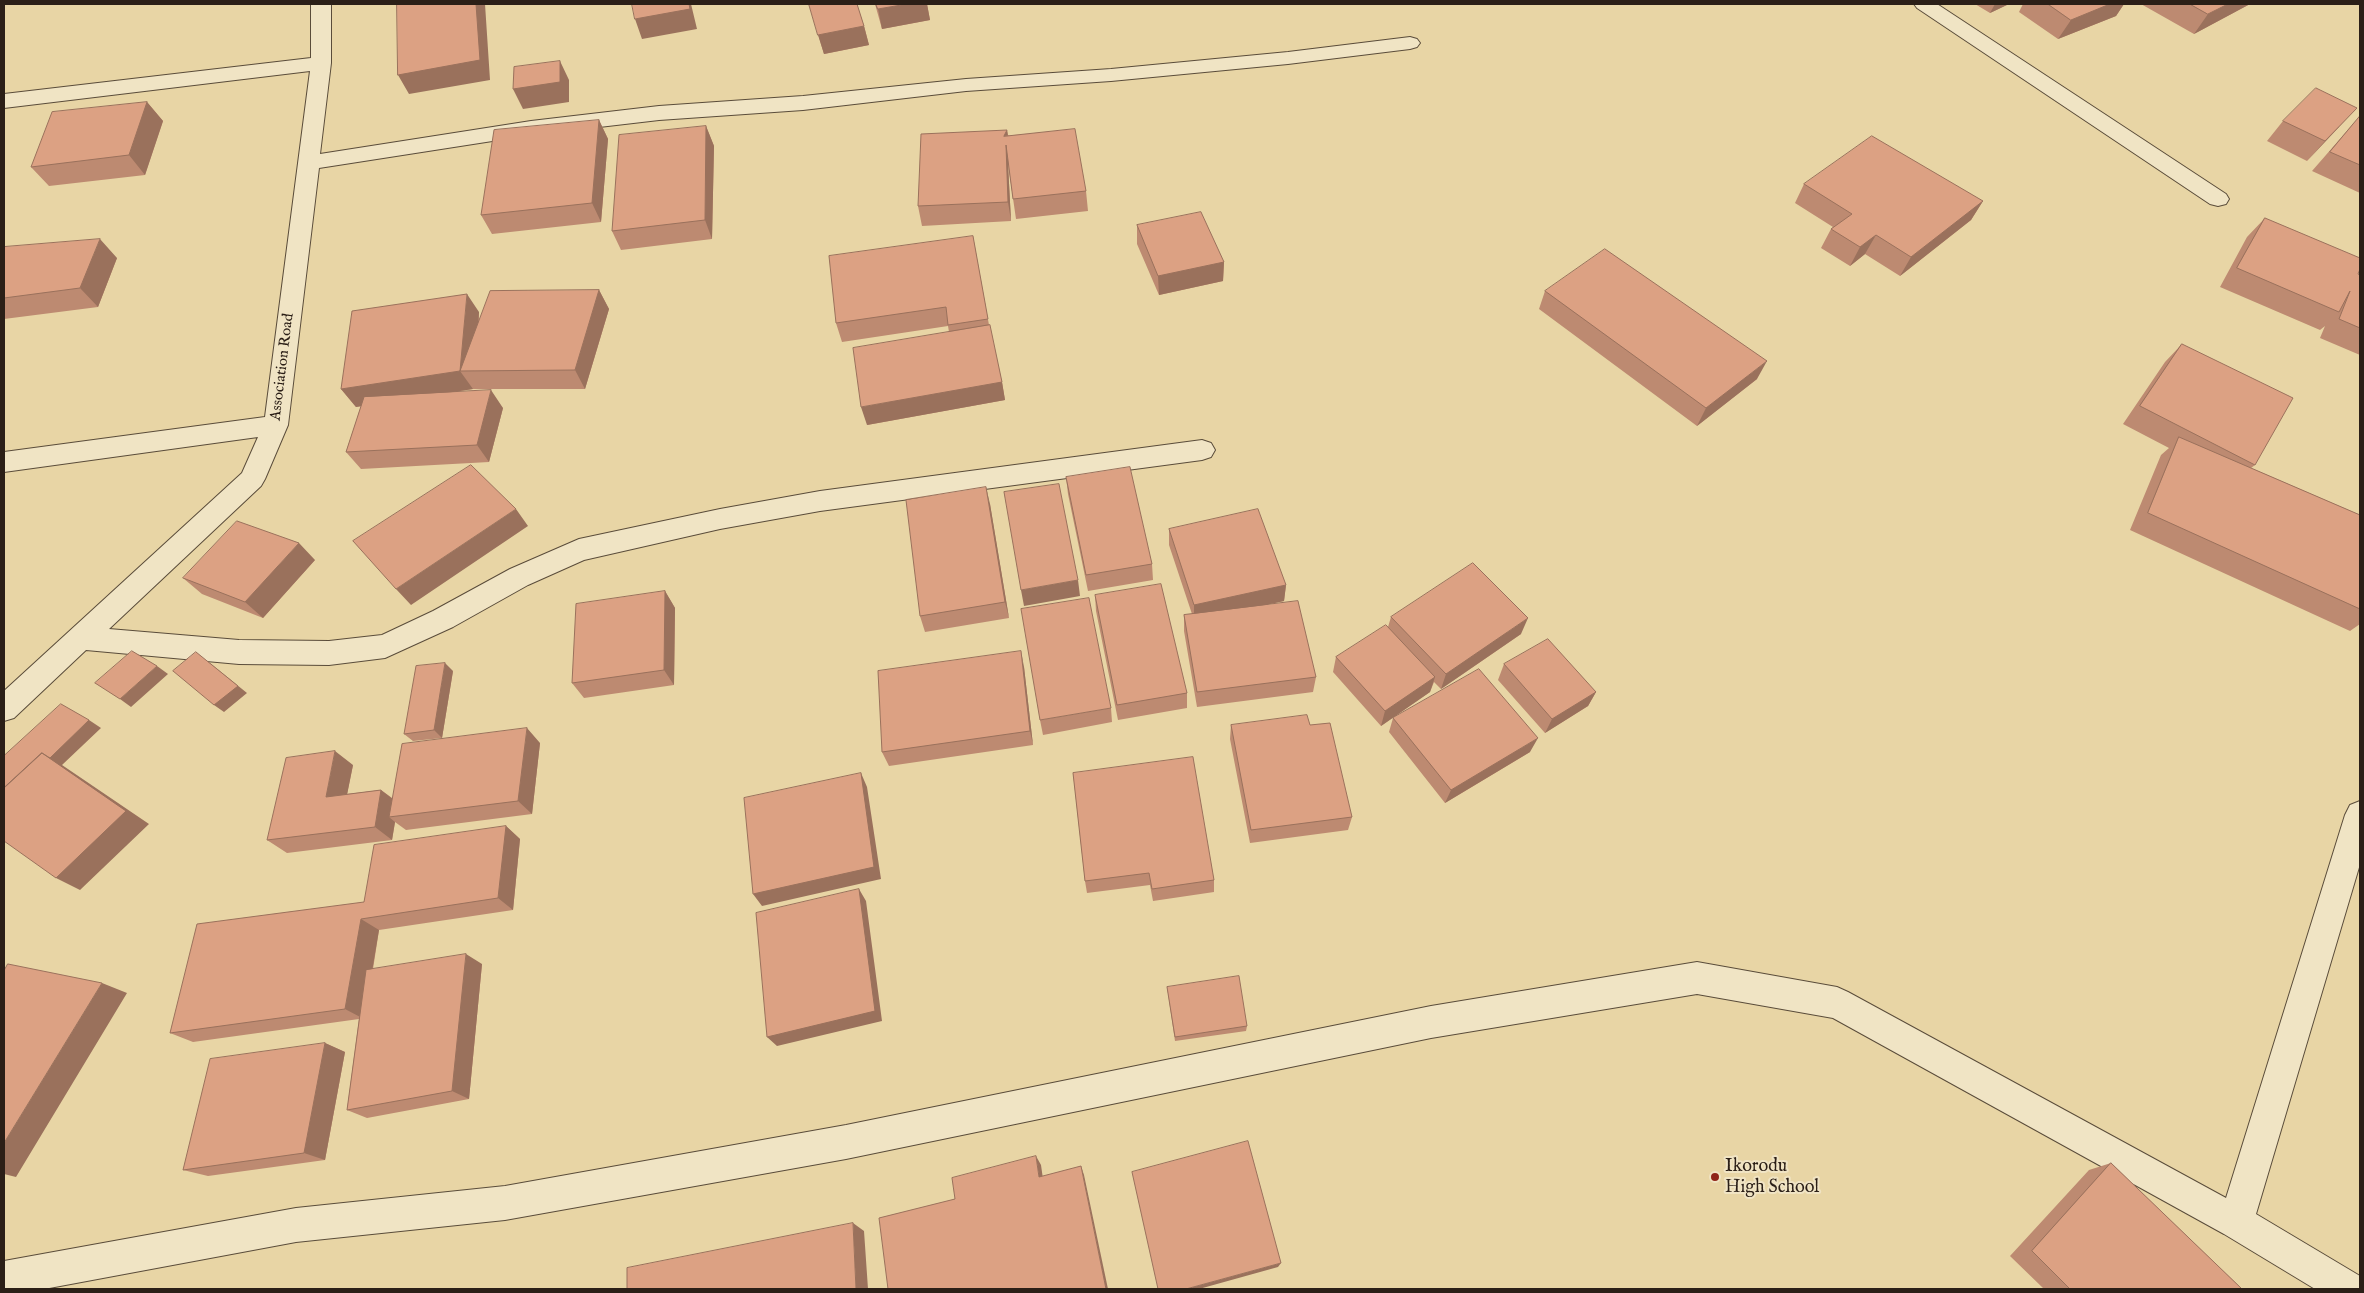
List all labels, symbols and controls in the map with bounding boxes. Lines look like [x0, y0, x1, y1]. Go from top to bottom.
street label: Association Road [267, 312, 299, 422]
place label: Ikorodu High School [1725, 1156, 1819, 1198]
marker: Ikorodu High School [1709, 1171, 1721, 1183]

